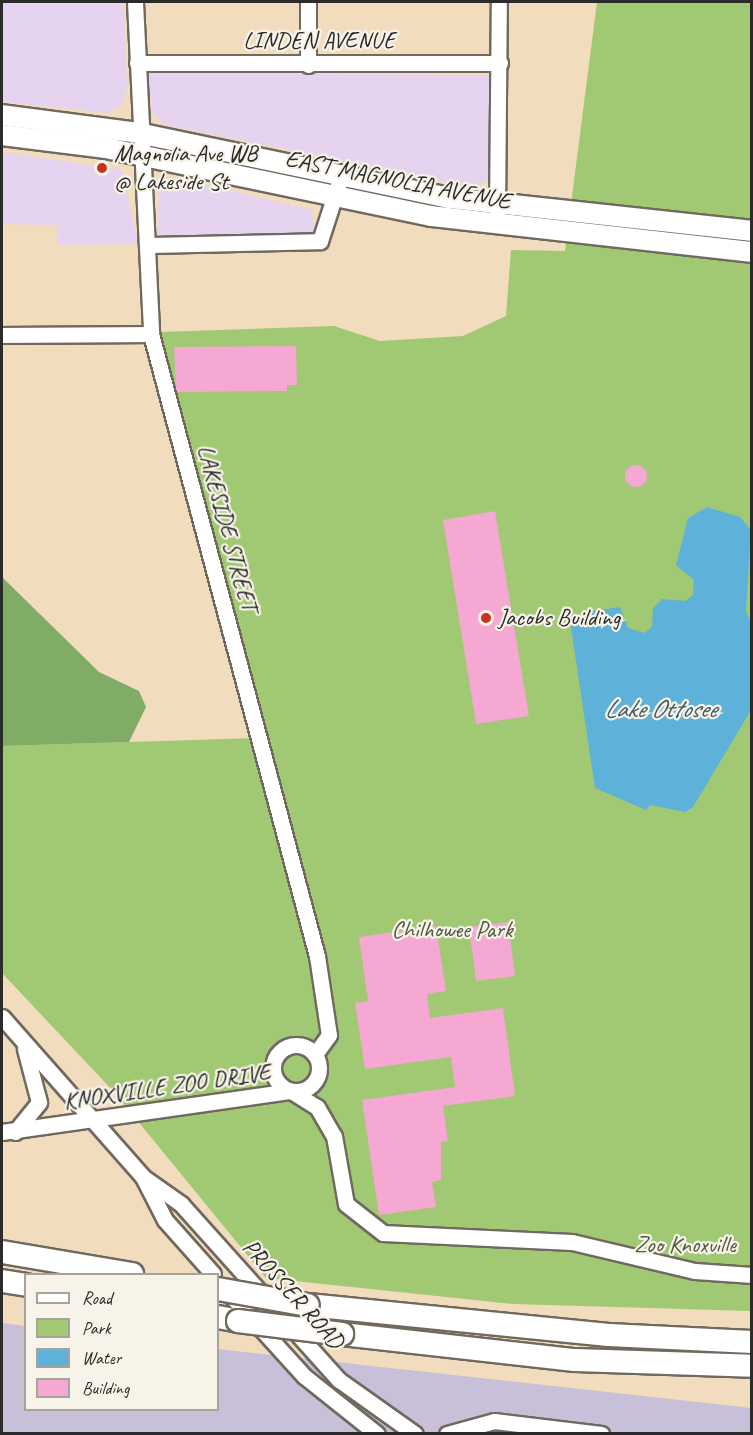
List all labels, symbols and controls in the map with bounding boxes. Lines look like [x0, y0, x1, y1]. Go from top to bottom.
street label: LINDEN AVENUE [243, 27, 395, 55]
place label: Magnolia Ave WB @ Lakeside St [114, 140, 257, 196]
street label: EAST MAGNOLIA AVENUE [282, 144, 514, 216]
marker: Magnolia Ave WB @ Lakeside St [95, 161, 109, 175]
street label: LAKESIDE STREET [191, 442, 263, 614]
place label: Jacobs Building [498, 604, 620, 632]
marker: Jacobs Building [479, 611, 493, 625]
water label: Lake Ottosee [604, 693, 716, 725]
park label: Chilhowee Park [391, 916, 513, 944]
street label: KNOXVILLE ZOO DRIVE [61, 1058, 273, 1116]
park label: Zoo Knoxville [634, 1231, 736, 1259]
street label: PROSSER ROAD [236, 1233, 350, 1355]
legend [24, 1273, 219, 1411]
text: Road [82, 1287, 112, 1309]
text: Park [82, 1317, 111, 1339]
text: Water [82, 1347, 121, 1369]
text: Building [82, 1377, 129, 1399]

